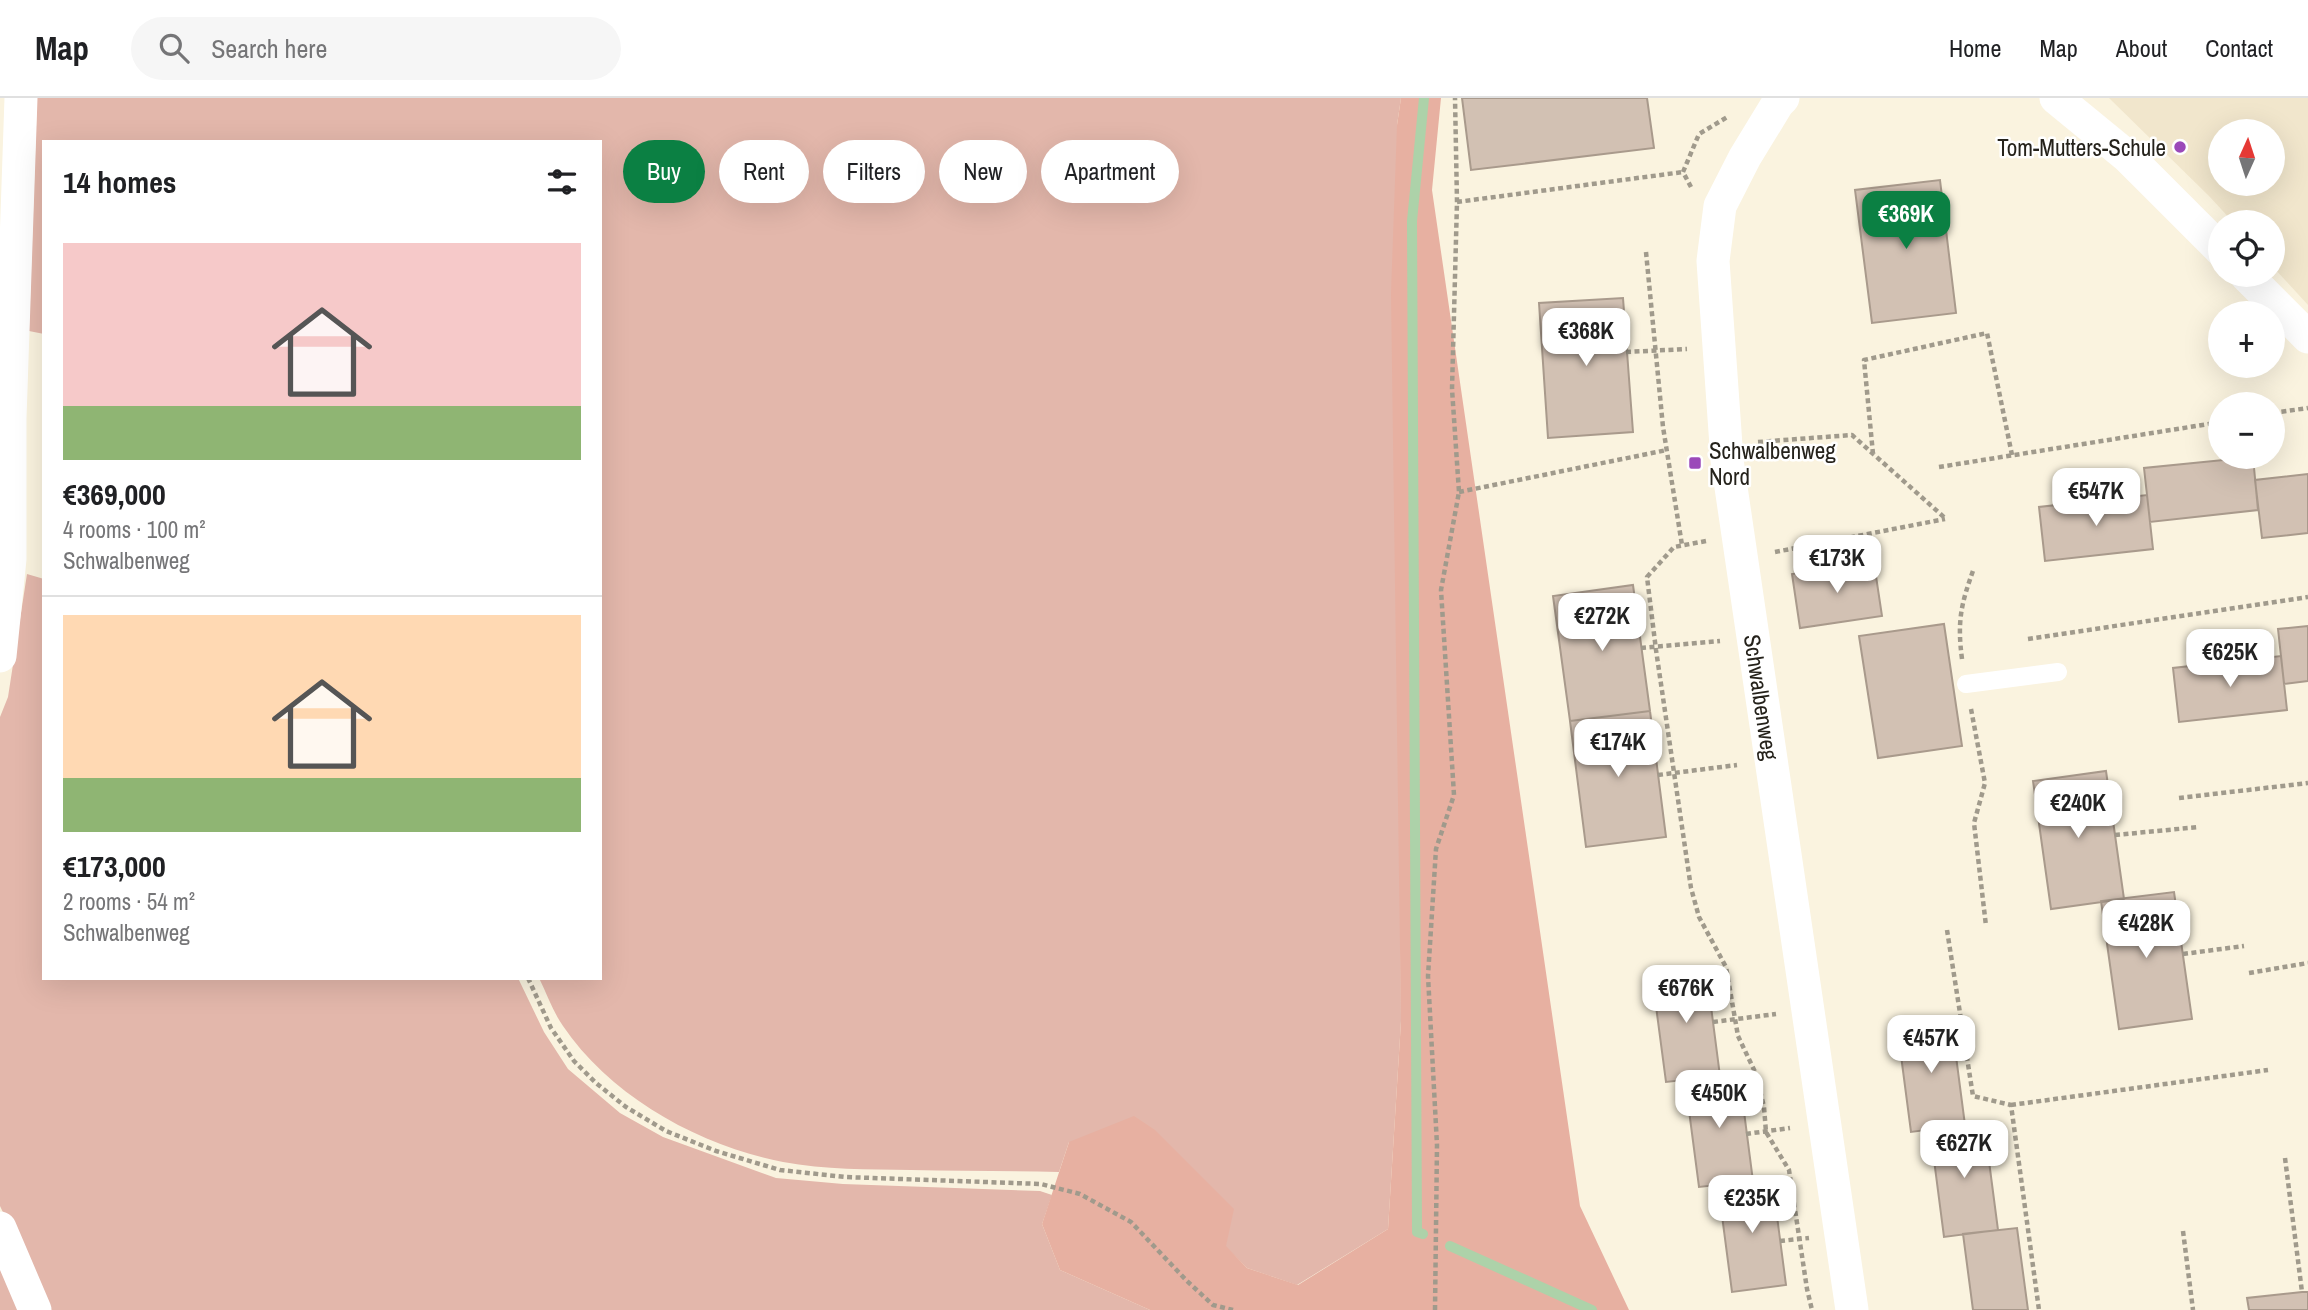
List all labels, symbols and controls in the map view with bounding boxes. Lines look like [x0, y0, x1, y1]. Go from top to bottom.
search box [131, 17, 621, 80]
text: Map [35, 26, 89, 70]
icon: search [155, 29, 193, 67]
text: Search here [211, 31, 327, 66]
text: Home [1949, 32, 2001, 64]
text: Map [2039, 32, 2078, 64]
text: About [2116, 32, 2167, 64]
text: Contact [2205, 32, 2273, 64]
north arrow [2208, 119, 2286, 196]
map controls [2208, 119, 2285, 469]
place label: Tom-Mutters-Schule [1997, 132, 2166, 163]
marker: Tom-Mutters-Schule [2172, 139, 2188, 155]
chip: Buy [623, 140, 705, 203]
chip: Rent [719, 140, 809, 203]
chip: Filters [823, 140, 925, 203]
chip: New [939, 140, 1027, 203]
chip: Apartment [1041, 140, 1179, 203]
text: 14 homes [63, 162, 177, 202]
icon: filters [543, 163, 581, 201]
pin: €369K [1857, 192, 1955, 251]
text: €369K [1878, 198, 1934, 229]
button: locate [2208, 210, 2285, 287]
icon: home [259, 289, 385, 415]
button: + [2208, 301, 2285, 378]
pin: €368K [1537, 308, 1635, 368]
text: €368K [1558, 315, 1614, 346]
button: − [2208, 392, 2285, 469]
place label: Schwalbenweg Nord [1709, 435, 1836, 492]
marker: Schwalbenweg Nord [1687, 455, 1703, 471]
pin: €547K [2047, 468, 2145, 528]
text: €369,000 [63, 474, 166, 514]
text: €547K [2068, 475, 2124, 506]
text: 4 rooms · 100 m² [63, 514, 206, 545]
pin: €173K [1788, 536, 1886, 595]
text: €173K [1809, 542, 1865, 573]
text: Schwalbenweg [63, 545, 190, 576]
pin: €272K [1553, 594, 1651, 653]
text: €272K [1574, 600, 1630, 631]
pin: €625K [2181, 630, 2279, 689]
street label: Schwalbenweg [1737, 632, 1787, 763]
text: €625K [2202, 636, 2258, 667]
icon: home [259, 661, 385, 787]
pin: €174K [1569, 720, 1667, 779]
text: €174K [1590, 726, 1646, 757]
pin: €240K [2029, 780, 2127, 840]
text: €240K [2050, 787, 2106, 818]
text: €173,000 [63, 846, 166, 886]
text: 2 rooms · 54 m² [63, 886, 195, 917]
pin: €428K [2097, 900, 2195, 960]
text: €428K [2118, 907, 2174, 938]
text: Schwalbenweg [63, 917, 190, 948]
pin: €676K [1637, 965, 1735, 1025]
text: €676K [1658, 972, 1714, 1003]
pin: €457K [1882, 1016, 1980, 1075]
text: €457K [1903, 1022, 1959, 1053]
pin: €450K [1670, 1070, 1768, 1130]
text: €450K [1691, 1077, 1747, 1108]
pin: €627K [1915, 1121, 2013, 1180]
text: €627K [1936, 1127, 1992, 1158]
pin: €235K [1703, 1176, 1801, 1235]
text: €235K [1724, 1182, 1780, 1213]

